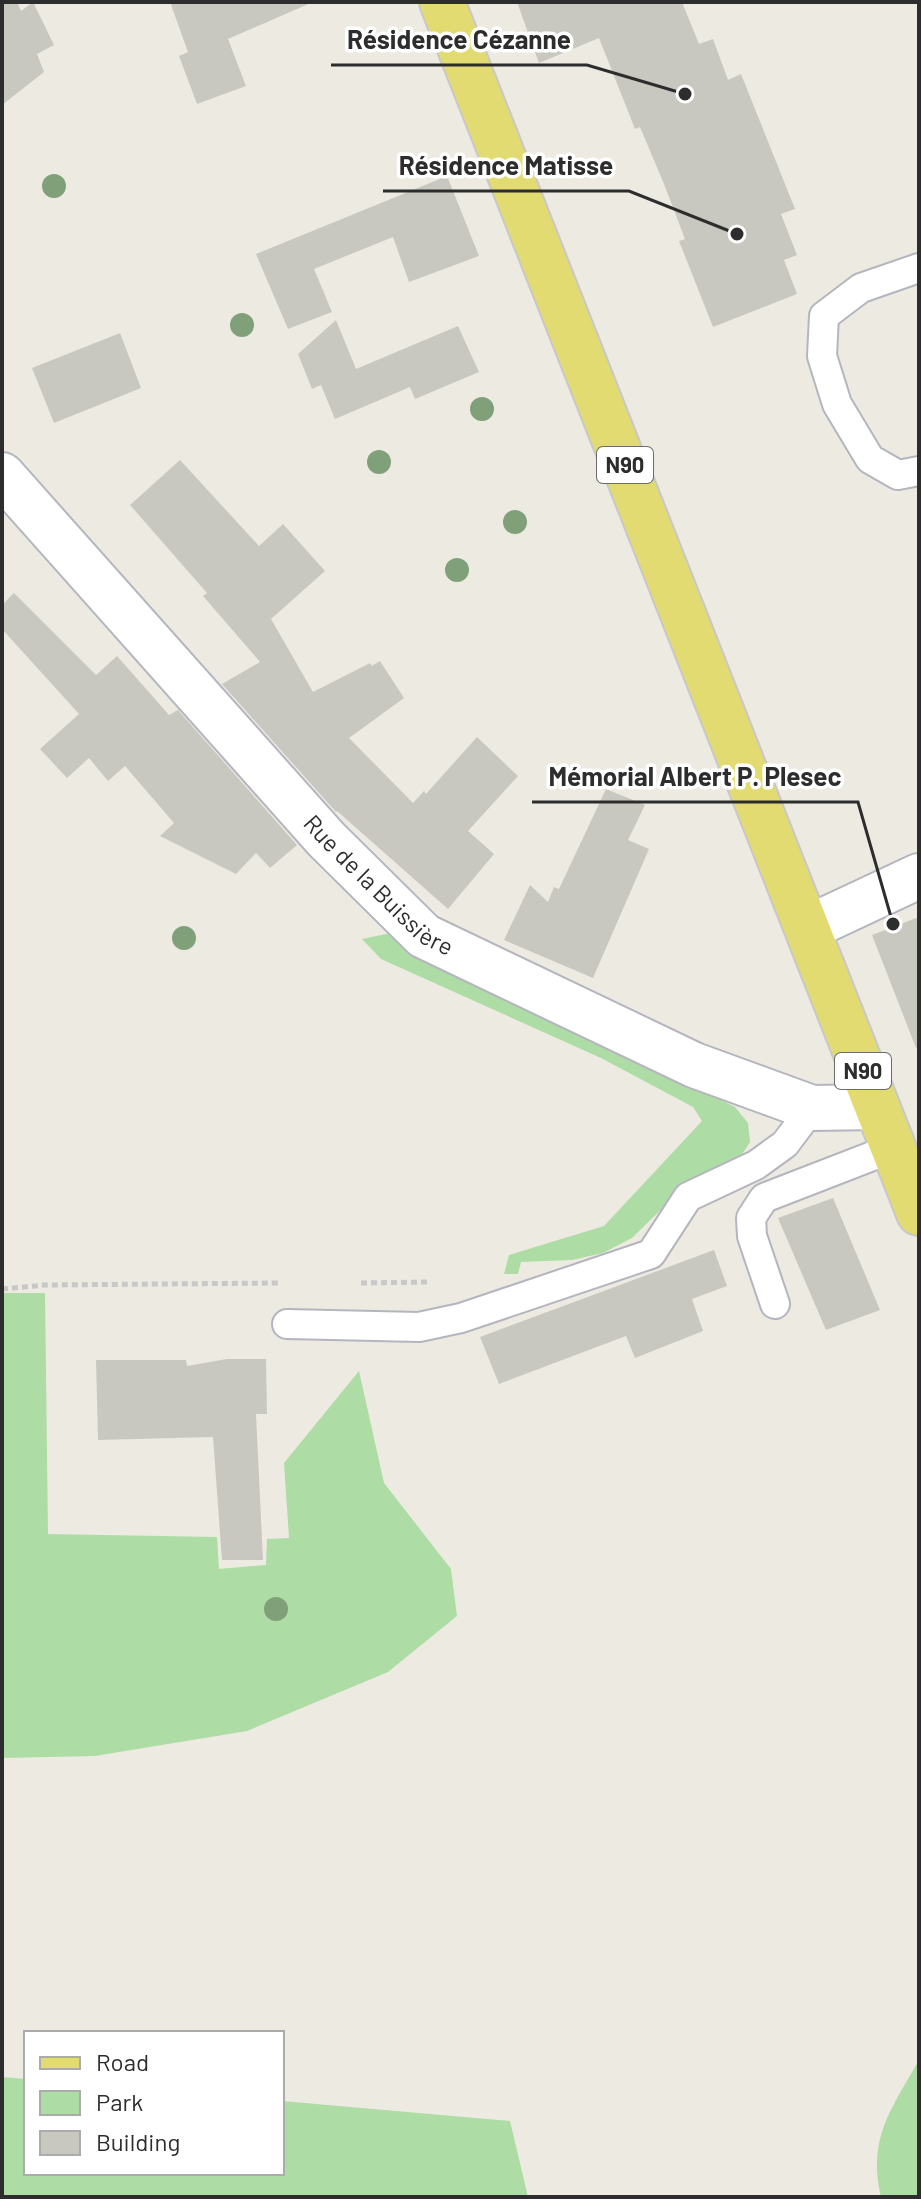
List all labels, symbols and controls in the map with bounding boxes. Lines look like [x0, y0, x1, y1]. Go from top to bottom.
callout: Résidence Cézanne [331, 15, 587, 65]
text: Résidence Cézanne [347, 23, 571, 54]
callout: Résidence Matisse [383, 141, 629, 191]
text: Résidence Matisse [399, 149, 613, 180]
road number: N90 [597, 447, 653, 483]
callout: Mémorial Albert P. Plesec [532, 752, 858, 802]
text: Mémorial Albert P. Plesec [548, 760, 842, 791]
street label: Rue de la Buissière [298, 808, 458, 961]
road number: N90 [835, 1053, 891, 1089]
legend [24, 2031, 284, 2175]
text: Road [96, 2047, 149, 2076]
text: Park [96, 2087, 143, 2116]
text: Building [96, 2127, 180, 2156]

